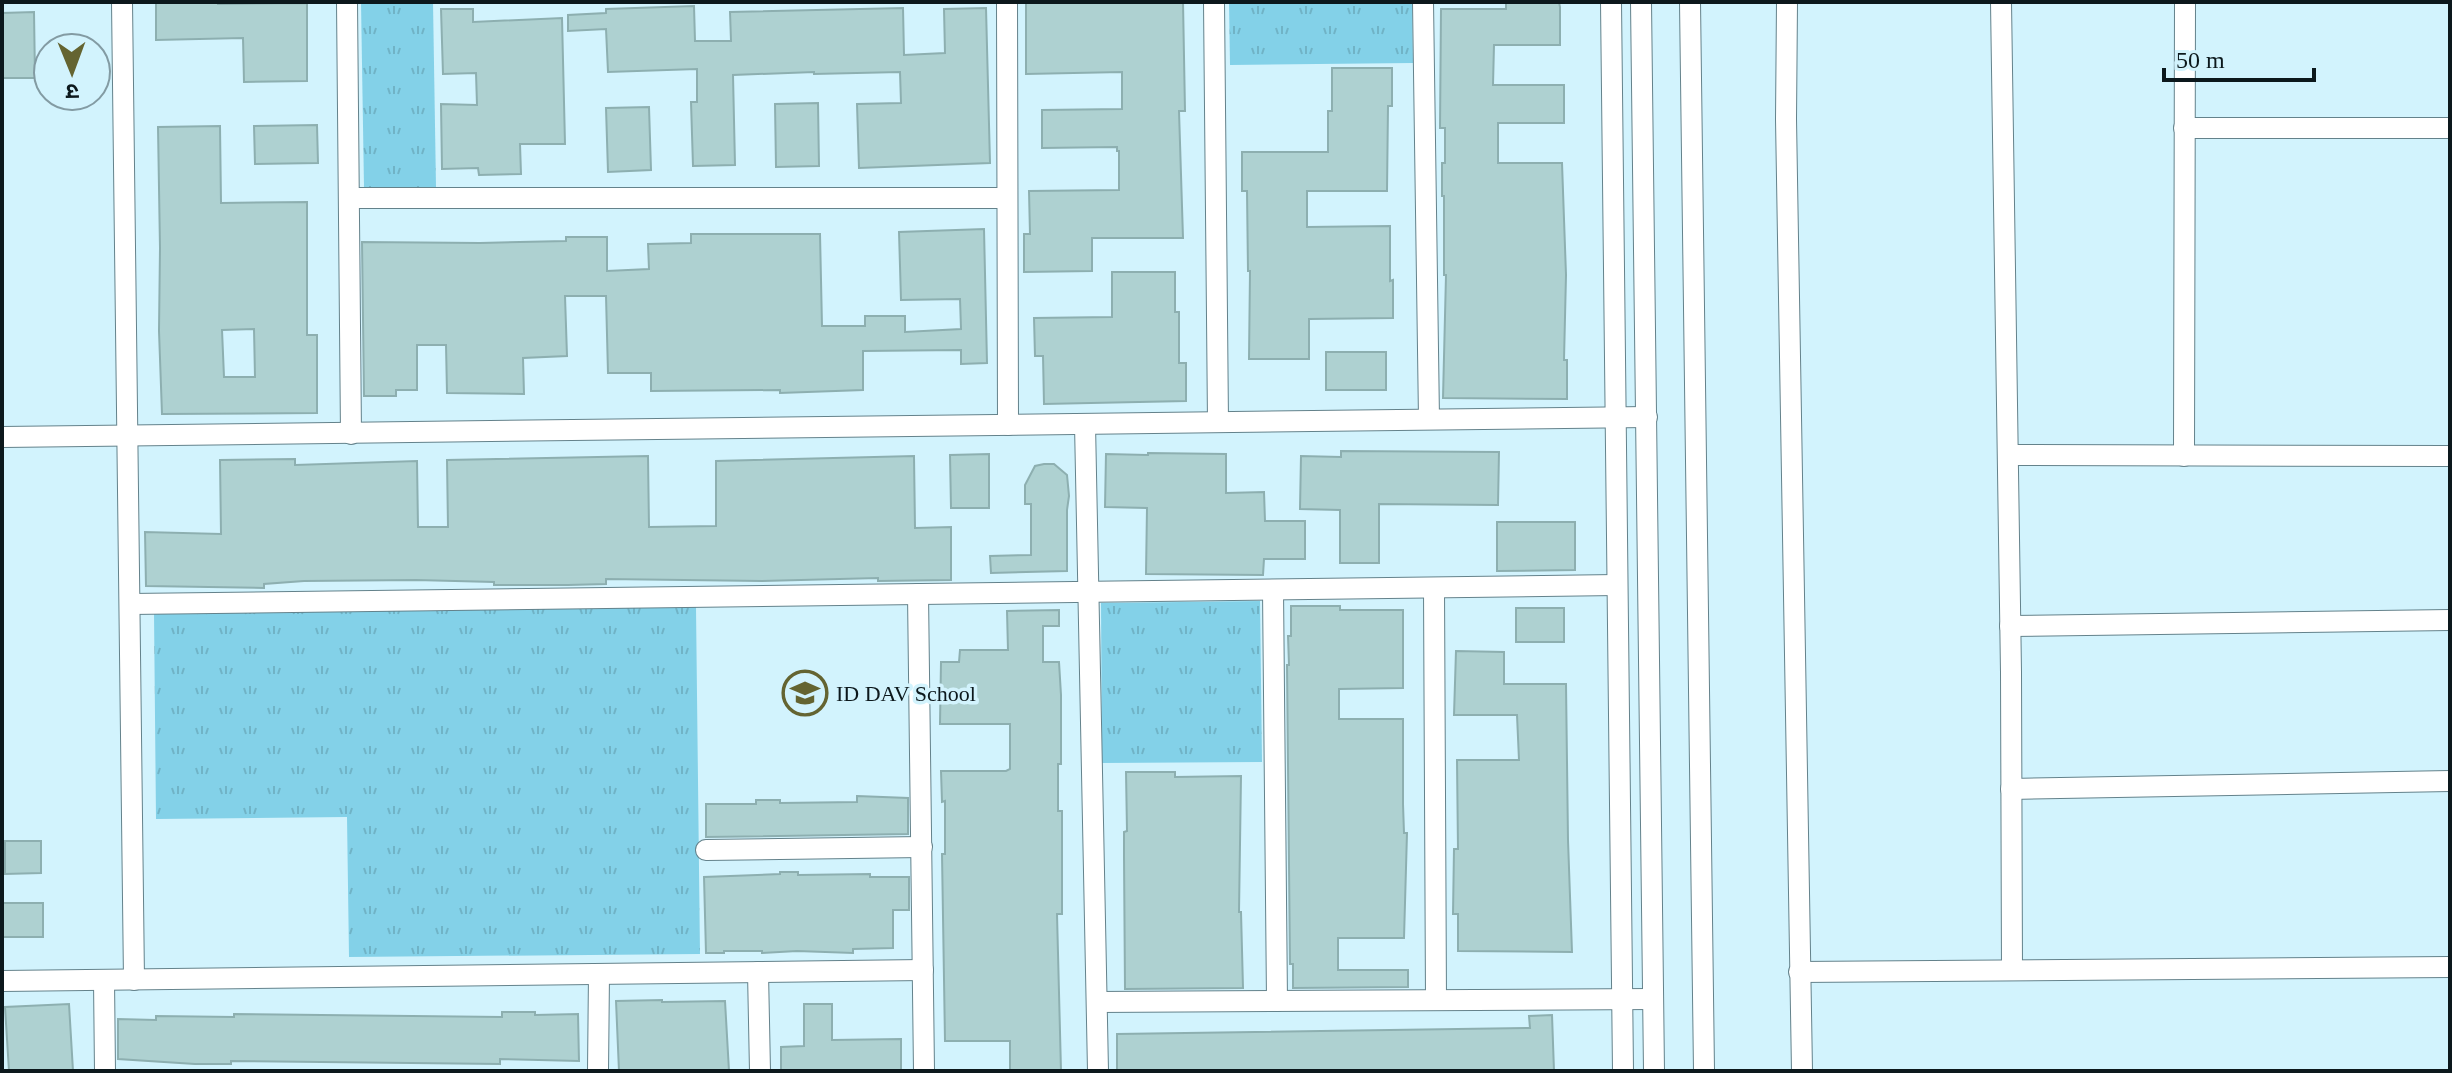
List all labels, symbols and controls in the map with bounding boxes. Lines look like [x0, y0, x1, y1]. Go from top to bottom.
north arrow [32, 32, 112, 112]
scale bar [2164, 32, 2314, 82]
text: 50 m [2176, 47, 2225, 73]
text: उ [65, 79, 79, 104]
school or university icon: ID DAV School [781, 669, 829, 717]
place label: ID DAV School [836, 681, 976, 706]

